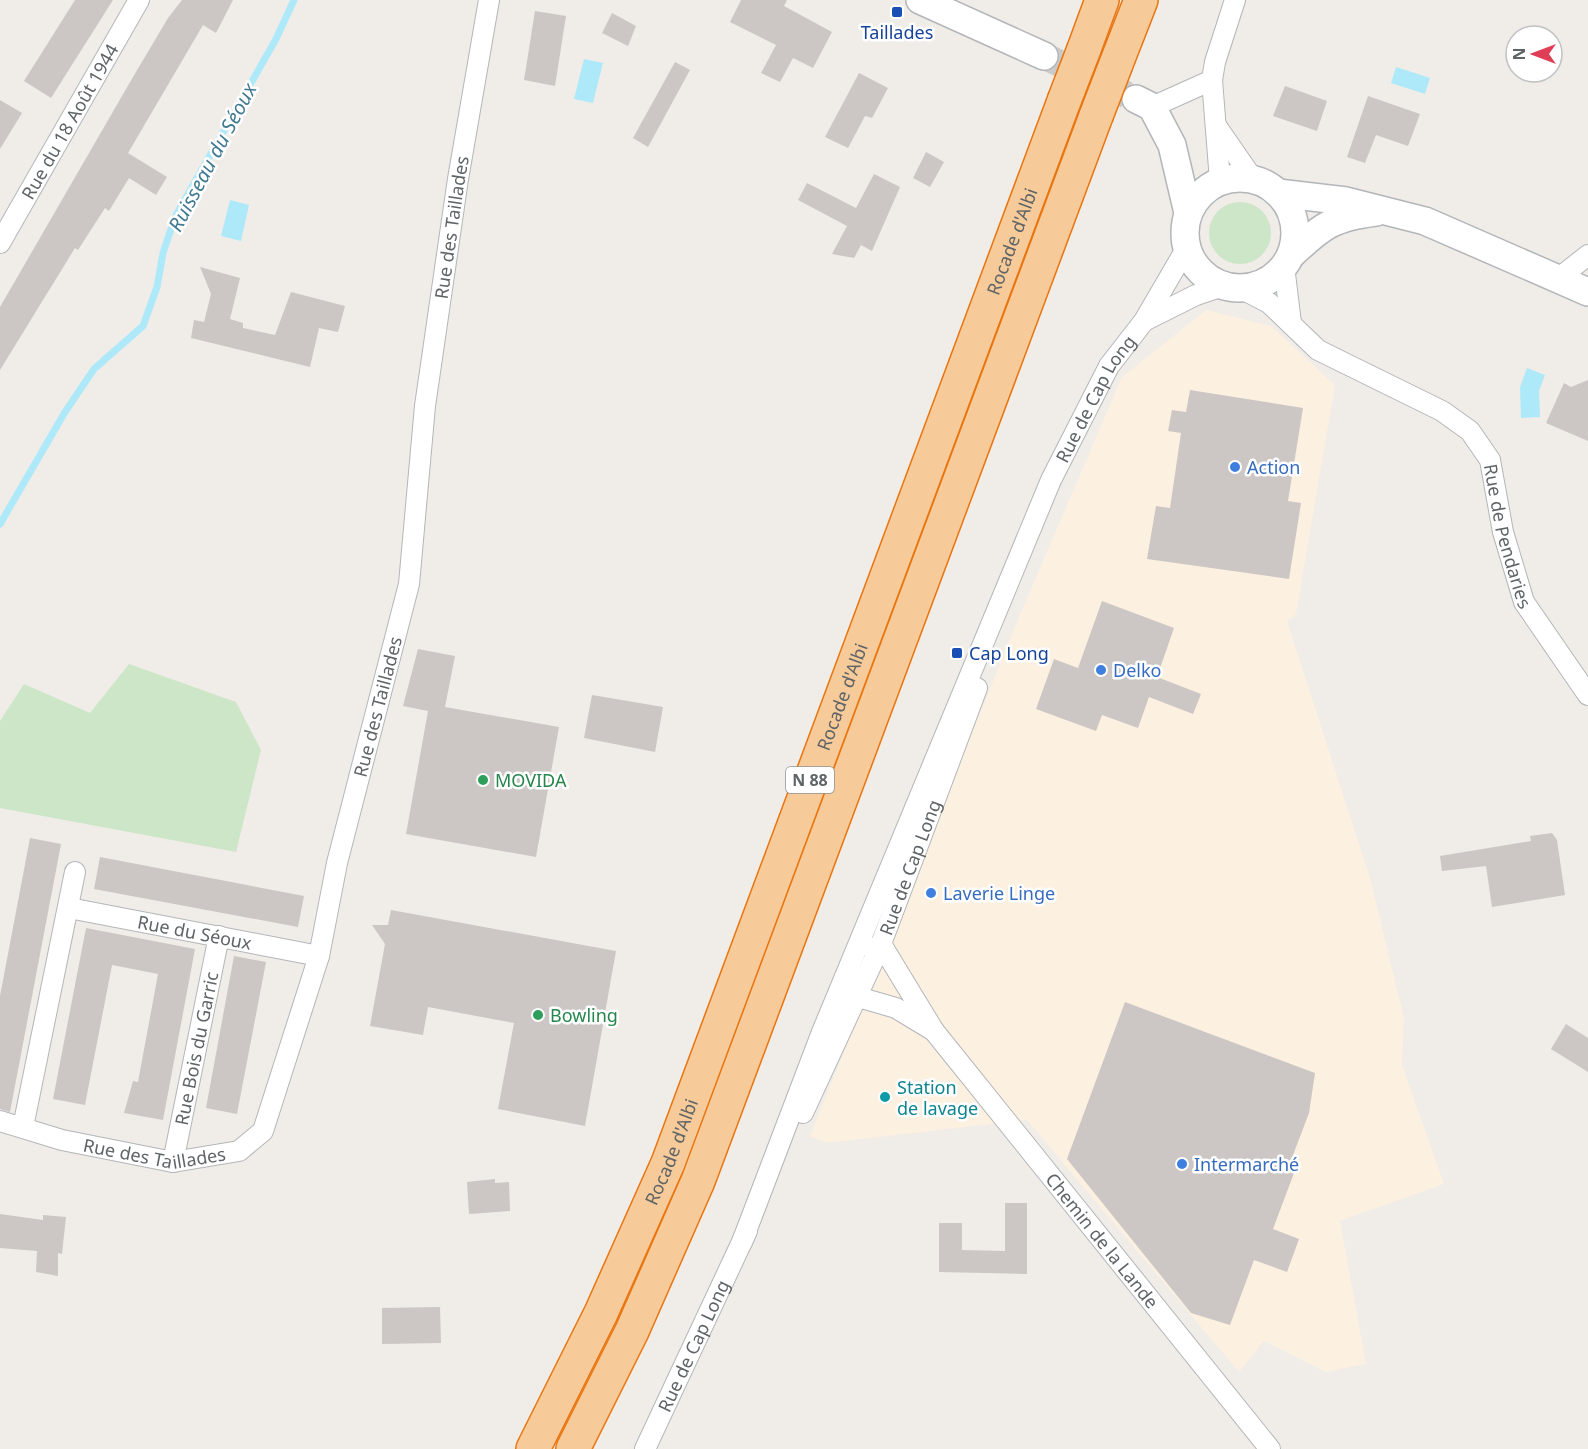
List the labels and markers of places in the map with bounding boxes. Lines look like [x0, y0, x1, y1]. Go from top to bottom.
marker: Taillades [890, 5, 904, 19]
place label: Taillades [861, 20, 933, 44]
place label: Action [1247, 455, 1300, 479]
marker: Action [1228, 460, 1242, 474]
place label: Cap Long [969, 641, 1049, 665]
marker: Cap Long [950, 646, 964, 660]
place label: Delko [1113, 658, 1161, 682]
marker: Delko [1094, 663, 1108, 677]
place label: MOVIDA [495, 768, 567, 792]
marker: MOVIDA [476, 773, 490, 787]
place label: Laverie Linge [943, 881, 1055, 905]
marker: Laverie Linge [924, 886, 938, 900]
place label: Bowling [550, 1003, 618, 1027]
marker: Bowling [531, 1008, 545, 1022]
place label: Station de lavage [897, 1075, 978, 1120]
marker: Station de lavage [878, 1090, 892, 1104]
place label: Intermarché [1194, 1152, 1299, 1176]
marker: Intermarché [1175, 1157, 1189, 1171]

